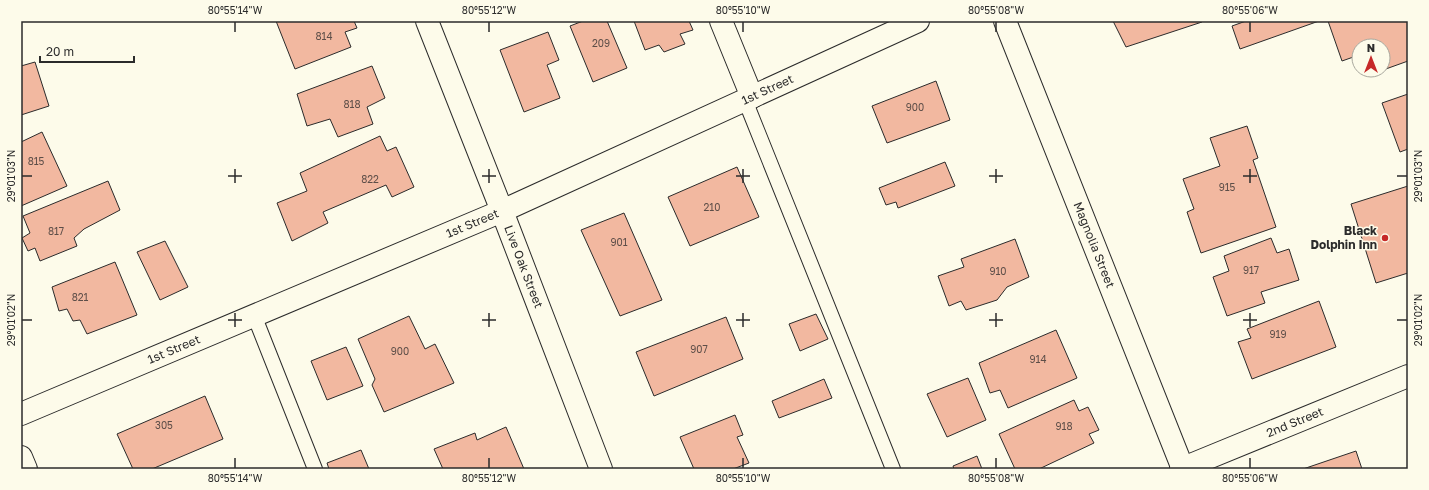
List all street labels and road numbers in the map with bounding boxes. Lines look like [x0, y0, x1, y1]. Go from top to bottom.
street label: 1st Street [739, 71, 796, 108]
street label: Magnolia Street [1071, 199, 1118, 290]
street label: 1st Street [444, 205, 501, 241]
street label: Live Oak Street [501, 223, 547, 310]
street label: 1st Street [145, 331, 202, 367]
street label: 2nd Street [1264, 403, 1326, 440]

